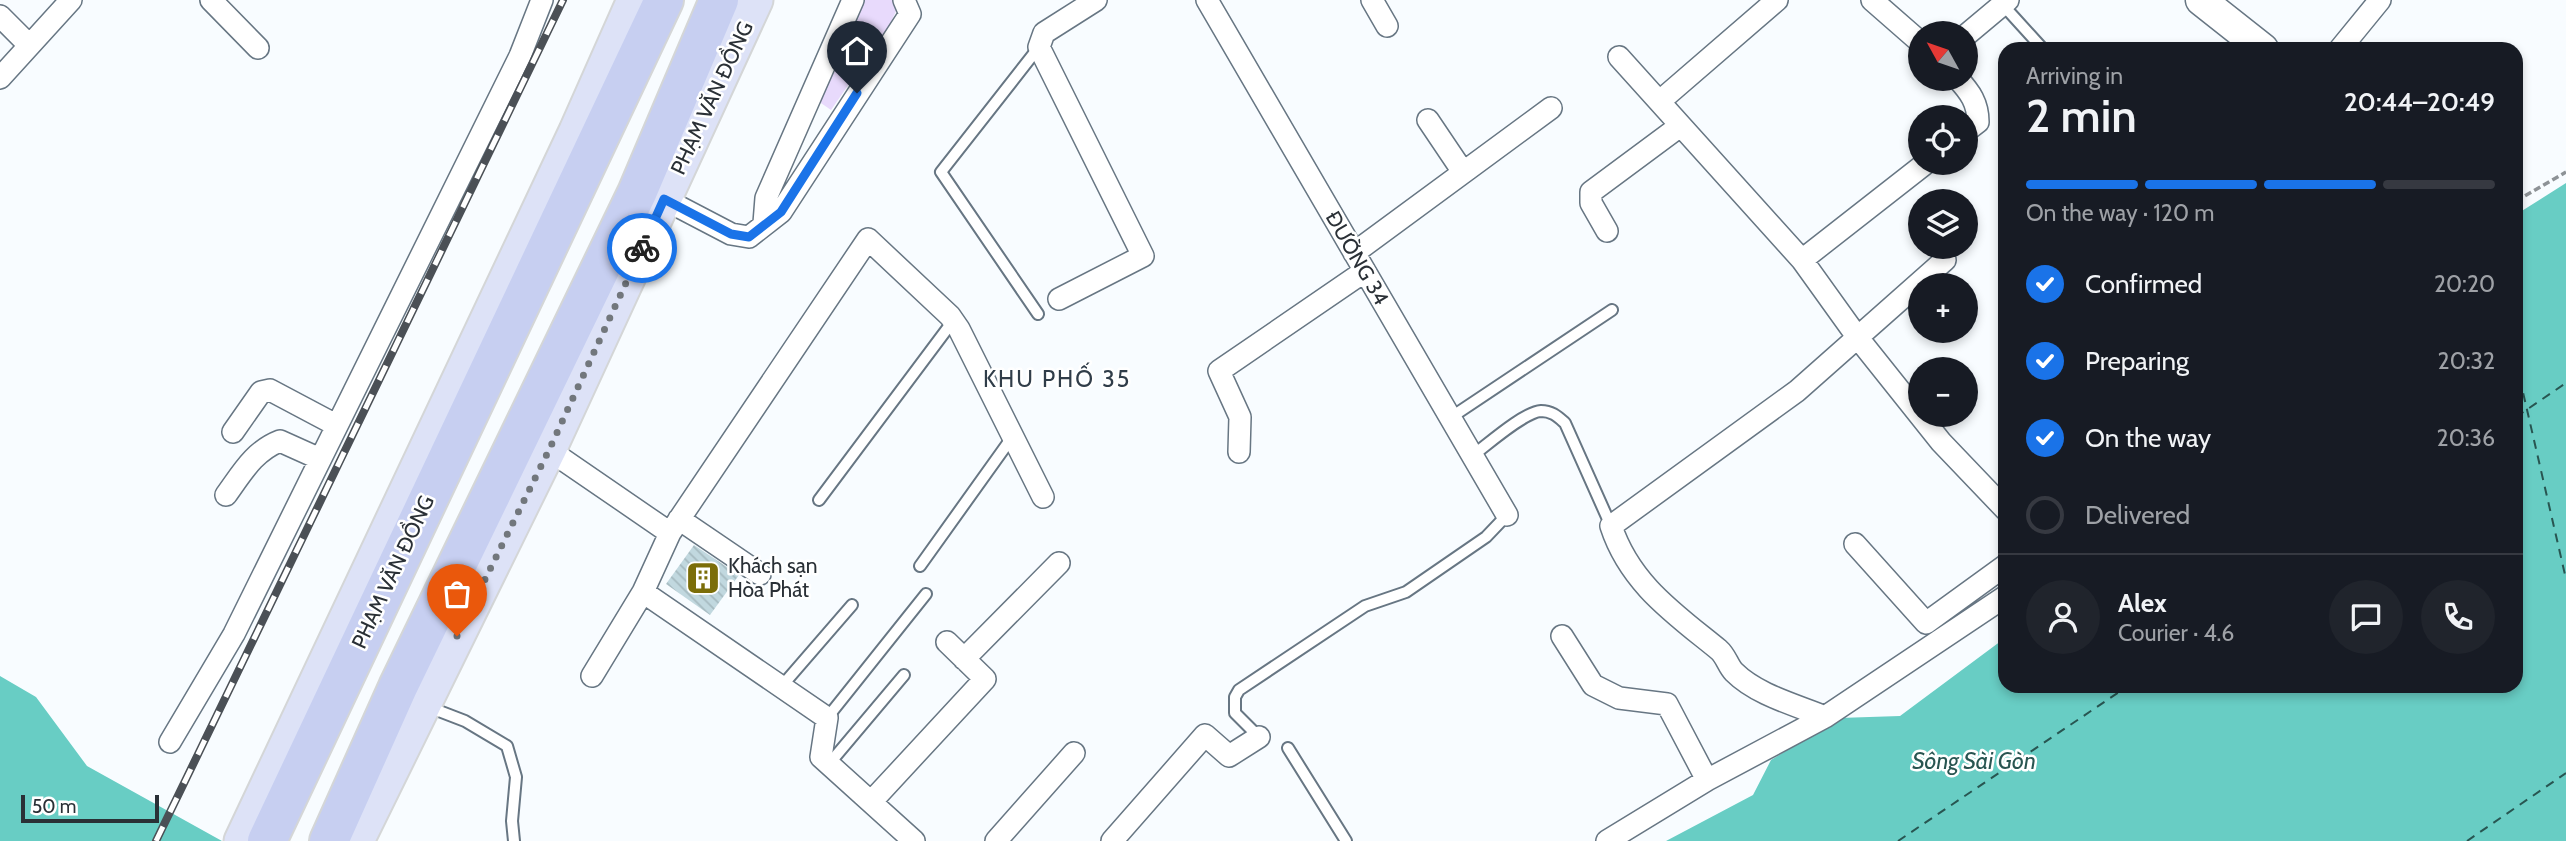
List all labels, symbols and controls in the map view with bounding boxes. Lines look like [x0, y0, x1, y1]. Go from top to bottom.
street label: PHẠM VĂN ĐỒNG [662, 16, 758, 178]
pin [827, 21, 887, 93]
north arrow [1908, 21, 1978, 91]
map controls [1908, 21, 1978, 427]
icon: home [838, 32, 876, 70]
text: Arriving in [2026, 62, 2123, 90]
text: 20:44–20:49 [2344, 86, 2495, 118]
text: 2 min [2026, 88, 2137, 144]
button: locate [1908, 105, 1978, 175]
button: layers [1908, 189, 1978, 259]
text: On the way · 120 m [2026, 199, 2214, 227]
street label: ĐƯỜNG 34 [1321, 206, 1395, 309]
courier [607, 213, 677, 283]
icon: bike [623, 229, 661, 267]
icon: check [2026, 265, 2064, 303]
text: Confirmed [2085, 268, 2202, 300]
text: 20:20 [2434, 270, 2495, 298]
button: + [1908, 273, 1978, 343]
icon: check [2026, 342, 2064, 380]
text: Preparing [2085, 345, 2189, 377]
text: 20:32 [2438, 347, 2495, 375]
button: − [1908, 357, 1978, 427]
district label: KHU PHỐ 35 [983, 362, 1131, 393]
icon: check [2026, 419, 2064, 457]
text: On the way [2085, 422, 2211, 454]
text: 20:36 [2437, 424, 2495, 452]
street label: PHẠM VĂN ĐỒNG [343, 490, 439, 652]
text: Delivered [2085, 499, 2190, 531]
place label: Khách sạn Hòa Phát [728, 553, 818, 602]
building icon: Khách sạn Hòa Phát [684, 559, 722, 597]
pin [427, 564, 487, 636]
icon: bag [438, 575, 476, 613]
button: person [2026, 580, 2100, 654]
button: chat [2329, 580, 2403, 654]
button: phone [2421, 580, 2495, 654]
text: Alex [2118, 587, 2167, 619]
text: Courier · 4.6 [2118, 619, 2234, 647]
water label: Sông Sài Gòn [1912, 747, 2036, 775]
scale bar [21, 792, 159, 824]
text: 50 m [32, 795, 76, 818]

